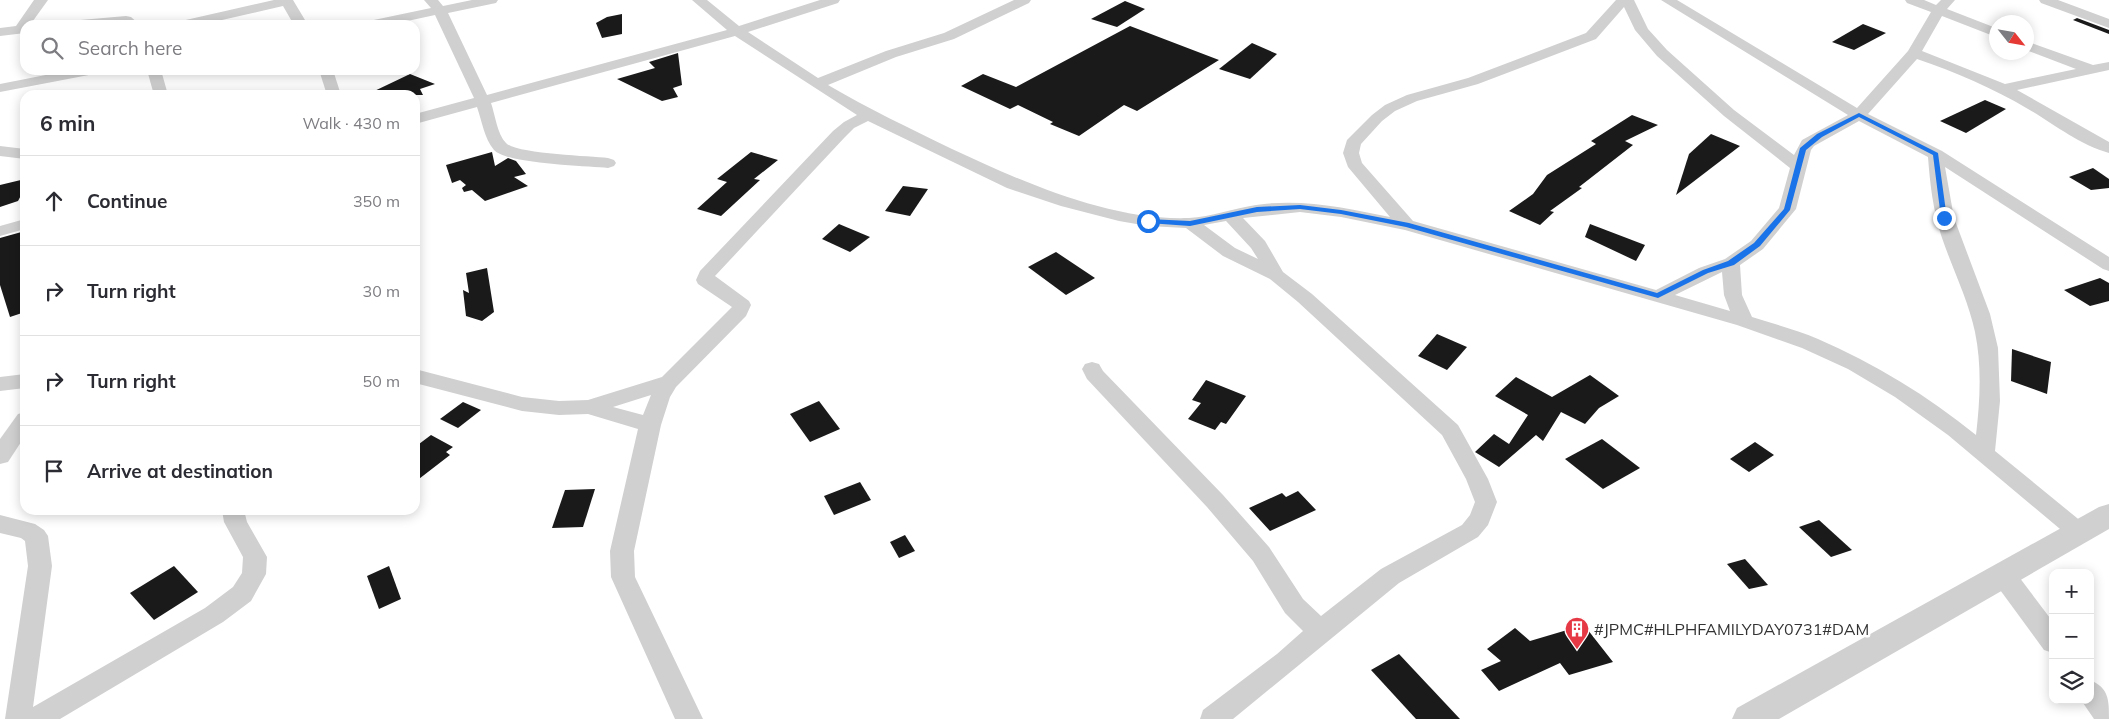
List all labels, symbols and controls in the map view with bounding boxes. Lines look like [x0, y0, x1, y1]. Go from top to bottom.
north arrow [1989, 15, 2034, 60]
search box [20, 20, 420, 75]
icon: search [38, 34, 66, 62]
text: Search here [78, 36, 182, 60]
text: 6 min [40, 110, 95, 136]
text: Walk · 430 m [302, 113, 400, 133]
icon: ahead [40, 187, 68, 215]
text: Continue [87, 189, 167, 213]
text: 350 m [353, 191, 400, 211]
route end [1933, 207, 1956, 230]
route start [1137, 210, 1160, 233]
icon: right [40, 277, 68, 305]
text: Turn right [87, 279, 176, 303]
text: 30 m [363, 281, 400, 301]
icon: right [40, 367, 68, 395]
text: Turn right [87, 369, 176, 393]
text: 50 m [363, 371, 400, 391]
icon: arrive [40, 457, 68, 485]
text: Arrive at destination [87, 459, 273, 483]
map controls [2049, 569, 2094, 704]
button: + [2049, 569, 2094, 614]
button: − [2049, 614, 2094, 659]
building icon: #JPMC#HLPHFAMILYDAY0731#DAM [1564, 616, 1590, 650]
place label: #JPMC#HLPHFAMILYDAY0731#DAM [1594, 619, 1869, 639]
button: layers [2049, 659, 2094, 704]

